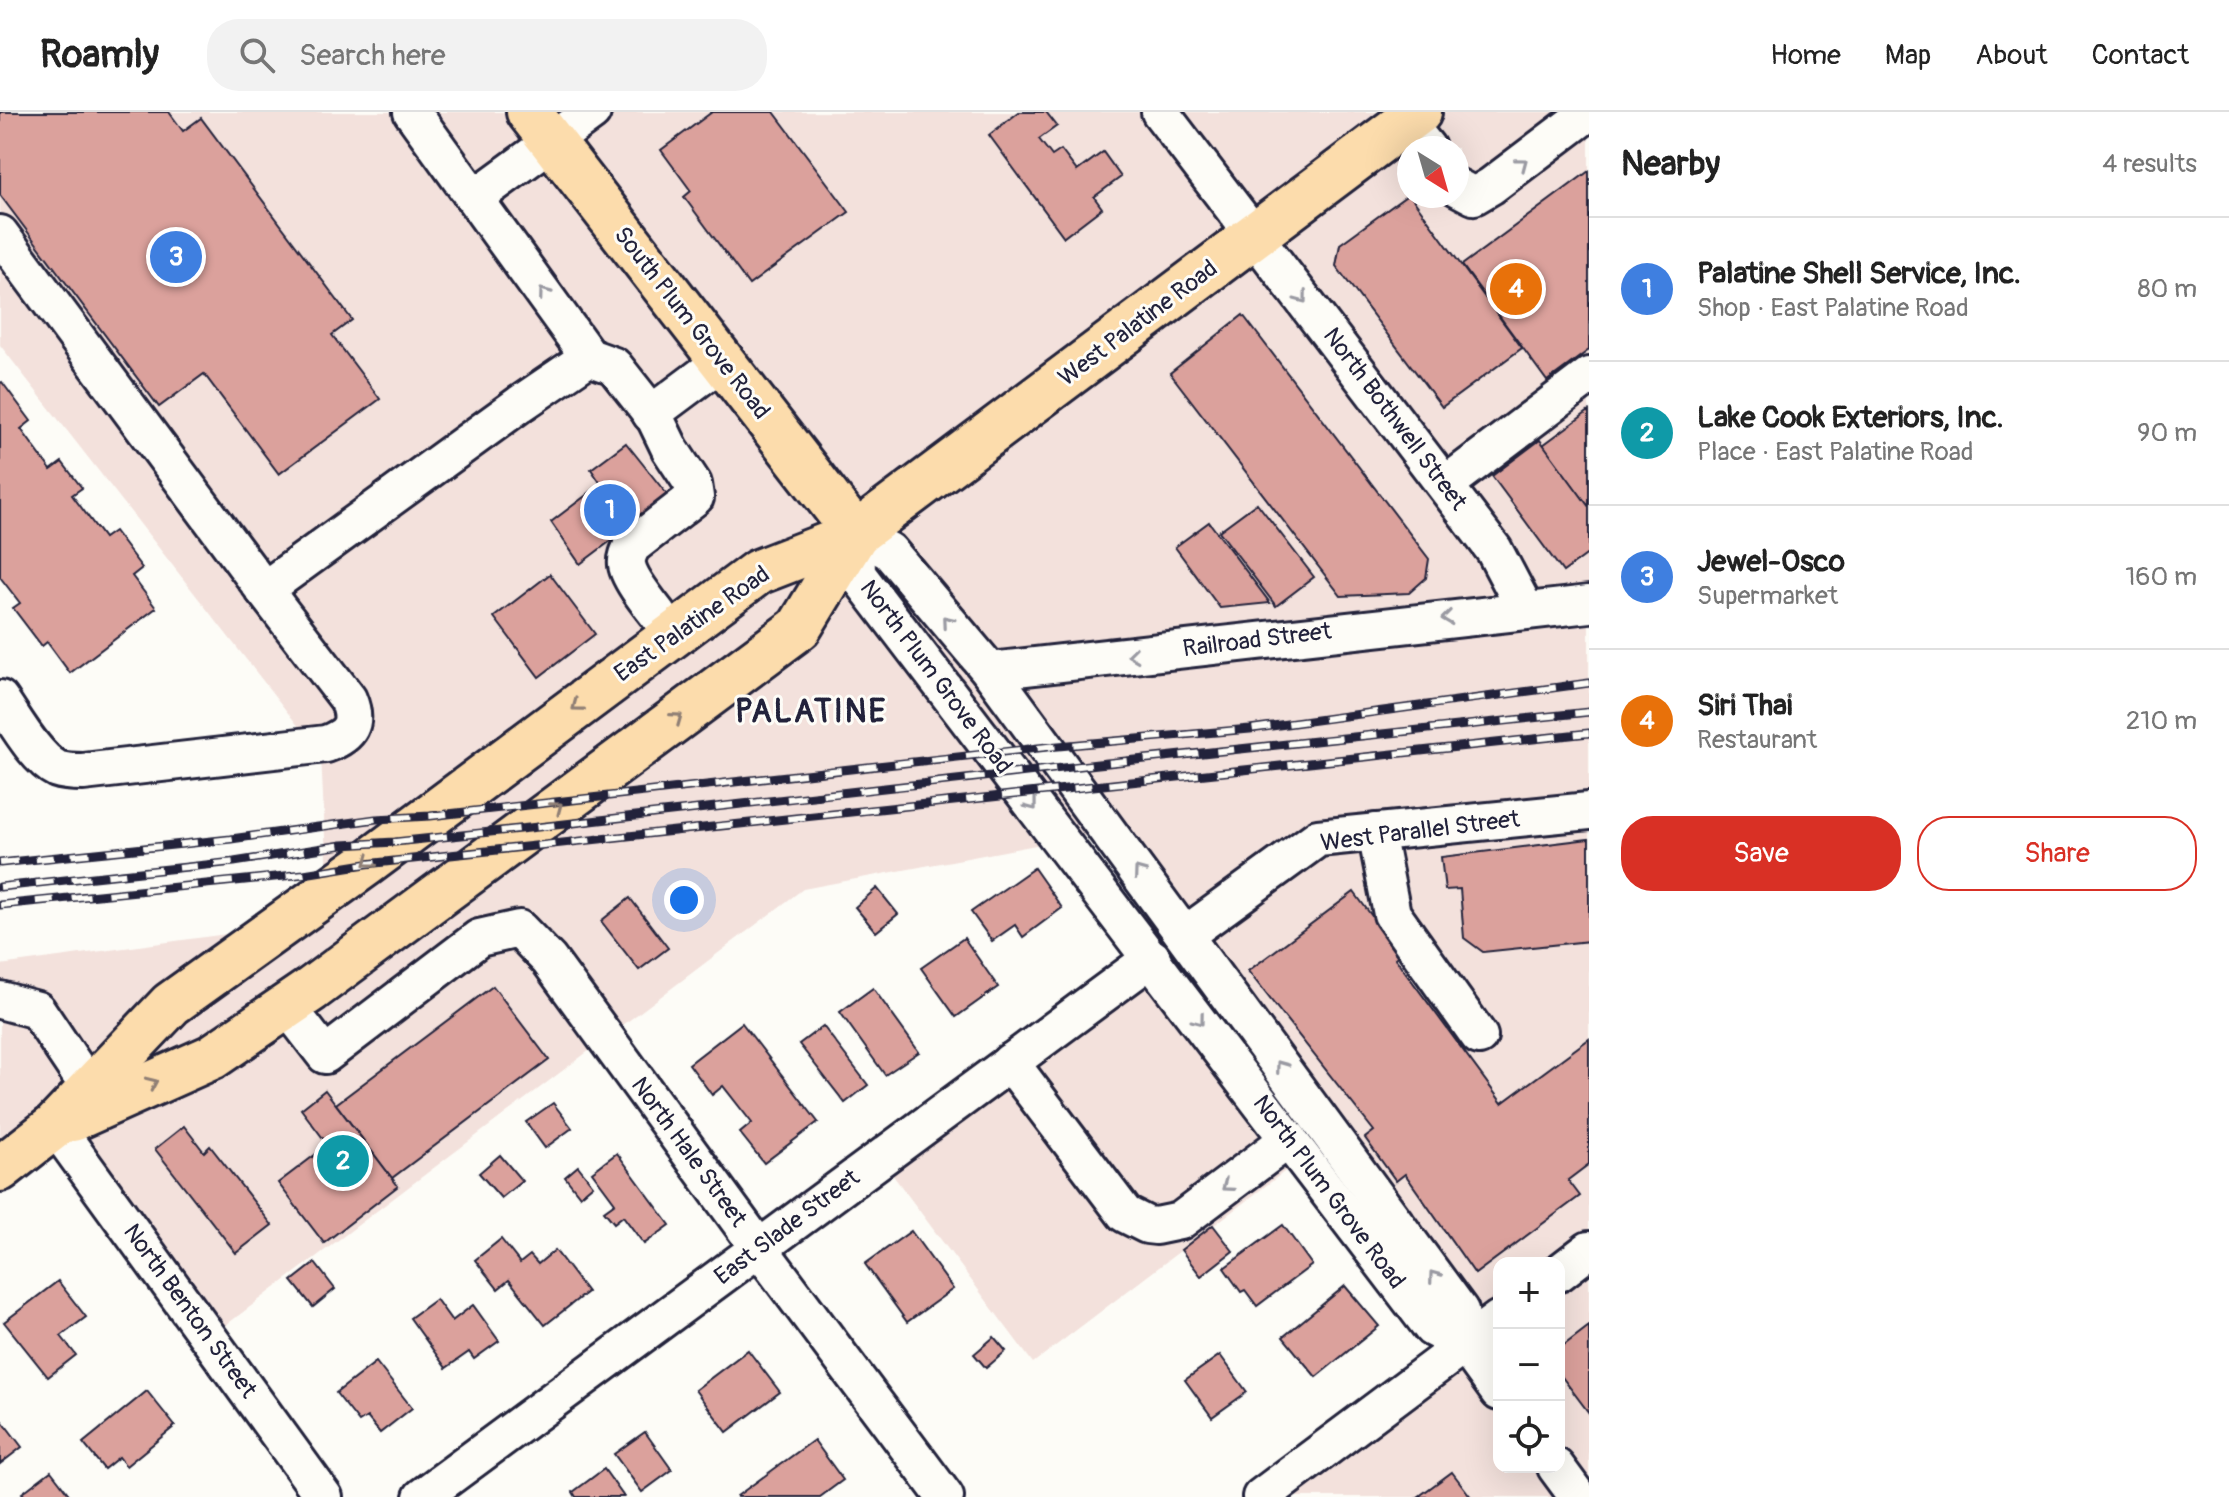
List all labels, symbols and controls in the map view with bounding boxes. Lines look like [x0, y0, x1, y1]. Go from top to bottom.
search box [207, 19, 767, 91]
text: Roamly [40, 31, 159, 79]
icon: search [235, 33, 279, 77]
text: Search here [299, 37, 446, 74]
text: Home [1770, 38, 1841, 73]
text: Map [1885, 38, 1931, 73]
text: About [1975, 38, 2048, 73]
text: Contact [2092, 38, 2189, 73]
north arrow [1397, 136, 1469, 208]
text: Nearby [1621, 143, 1720, 186]
text: 4 results [2102, 148, 2197, 180]
one-way arrow [1513, 159, 1528, 173]
street label: South Plum Grove Road [608, 221, 776, 425]
pin: 3 [150, 227, 202, 287]
street label: West Palatine Road [1053, 254, 1223, 392]
text: Palatine Shell Service, Inc. [1697, 255, 2021, 292]
pin: 4 [1490, 259, 1542, 319]
text: 1 [1642, 273, 1652, 305]
text: 80 m [2137, 273, 2197, 305]
one-way arrow [539, 288, 554, 302]
one-way arrow [1293, 289, 1307, 303]
text: Shop · East Palatine Road [1697, 292, 1969, 324]
street label: North Bothwell Street [1317, 322, 1473, 516]
text: Lake Cook Exteriors, Inc. [1697, 399, 2004, 436]
text: 2 [1640, 417, 1654, 449]
text: 90 m [2137, 417, 2197, 449]
text: Place · East Palatine Road [1697, 436, 1973, 468]
pin: 1 [584, 480, 636, 540]
text: Jewel-Osco [1697, 543, 1845, 580]
street label: East Palatine Road [609, 560, 775, 688]
text: 3 [1640, 561, 1654, 593]
text: 160 m [2125, 561, 2197, 593]
street label: North Plum Grove Road [854, 574, 1018, 780]
text: Supermarket [1697, 580, 1838, 612]
one-way arrow [1440, 610, 1453, 627]
one-way arrow [942, 615, 957, 630]
street label: Railroad Street [1181, 616, 1333, 663]
one-way arrow [1126, 646, 1139, 663]
text: Siri Thai [1697, 687, 1792, 724]
district label: PALATINE [735, 692, 887, 732]
one-way arrow [572, 697, 586, 711]
text: 4 [1639, 705, 1655, 737]
text: 210 m [2126, 705, 2197, 737]
one-way arrow [669, 713, 683, 727]
text: Restaurant [1697, 724, 1817, 756]
one-way arrow [1023, 796, 1037, 811]
one-way arrow [548, 802, 563, 817]
street label: West Parallel Street [1319, 804, 1522, 858]
button: Save [1621, 816, 1901, 891]
button: Share [1917, 816, 2197, 891]
one-way arrow [363, 852, 378, 866]
one-way arrow [1134, 866, 1149, 880]
your location [664, 880, 704, 920]
one-way arrow [1189, 1011, 1203, 1026]
one-way arrow [1276, 1060, 1290, 1075]
street label: North Hale Street [625, 1071, 753, 1233]
one-way arrow [144, 1077, 158, 1093]
street label: North Plum Grove Road [1247, 1089, 1411, 1295]
pin: 2 [317, 1131, 369, 1191]
street label: East Slade Street [709, 1163, 866, 1291]
one-way arrow [1221, 1176, 1235, 1191]
street label: North Benton Street [117, 1218, 263, 1404]
map controls [1493, 1257, 1565, 1473]
button: + [1493, 1257, 1565, 1329]
one-way arrow [1429, 1271, 1444, 1285]
button: − [1493, 1329, 1565, 1401]
button: locate [1493, 1401, 1565, 1473]

